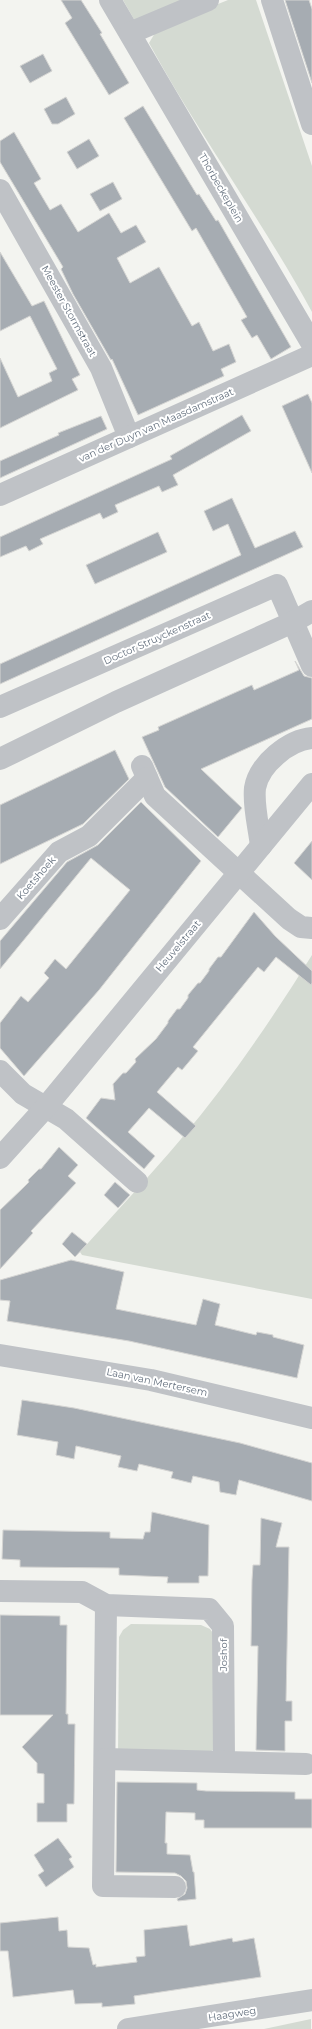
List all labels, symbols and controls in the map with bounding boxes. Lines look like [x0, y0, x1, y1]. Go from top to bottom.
street label: Thorbeckeplein [196, 151, 246, 225]
street label: Meester Stormstraat [39, 263, 99, 359]
street label: van der Duyn van Maasdamstraat [77, 385, 235, 465]
street label: Doctor Struyckenstraat [102, 609, 212, 667]
street label: Koetshoek [14, 854, 58, 902]
street label: Heuvelstraat [153, 918, 203, 974]
street label: Laan van Mertersem [105, 1365, 209, 1399]
street label: Joshof [217, 1638, 230, 1672]
street label: Haagweg [207, 2004, 257, 2024]

